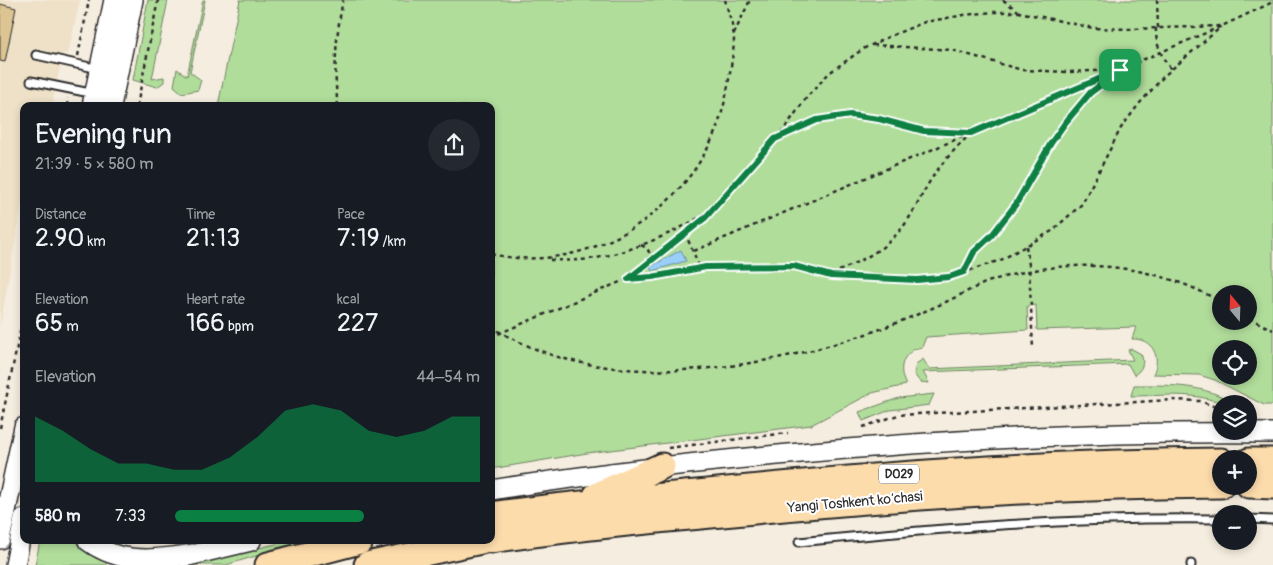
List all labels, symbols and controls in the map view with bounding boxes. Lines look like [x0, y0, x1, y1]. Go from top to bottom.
pin [1099, 49, 1141, 91]
icon: arrive [1106, 56, 1134, 84]
text: Evening run [35, 117, 172, 152]
button: share [428, 119, 480, 171]
text: 21:39 · 5 × 580 m [35, 154, 154, 174]
text: Distance [35, 206, 86, 223]
text: Time [186, 206, 215, 223]
text: Pace [337, 206, 365, 223]
text: 2.90 [35, 223, 84, 254]
text: 21:13 [186, 223, 240, 254]
text: 7:19 [337, 223, 380, 254]
text: km [84, 233, 106, 250]
text: /km [380, 233, 406, 250]
north arrow [1212, 285, 1258, 330]
map controls [1212, 285, 1257, 550]
text: Elevation [35, 291, 88, 308]
text: Heart rate [186, 291, 245, 308]
text: kcal [337, 291, 360, 308]
text: 65 [35, 308, 63, 339]
text: 166 [186, 308, 225, 339]
text: 227 [337, 308, 378, 339]
text: m [63, 318, 79, 335]
text: bpm [225, 318, 254, 335]
button: locate [1212, 340, 1257, 385]
text: Elevation [35, 367, 96, 387]
text: 44–54 m [416, 367, 480, 387]
button: layers [1212, 395, 1257, 440]
button: + [1212, 450, 1257, 495]
road number: D029 [879, 464, 919, 484]
street label: Yangi Toshkent ko‘chasi [786, 488, 924, 516]
button: − [1212, 505, 1257, 550]
text: 580 m [35, 506, 80, 526]
text: 7:33 [115, 506, 146, 526]

